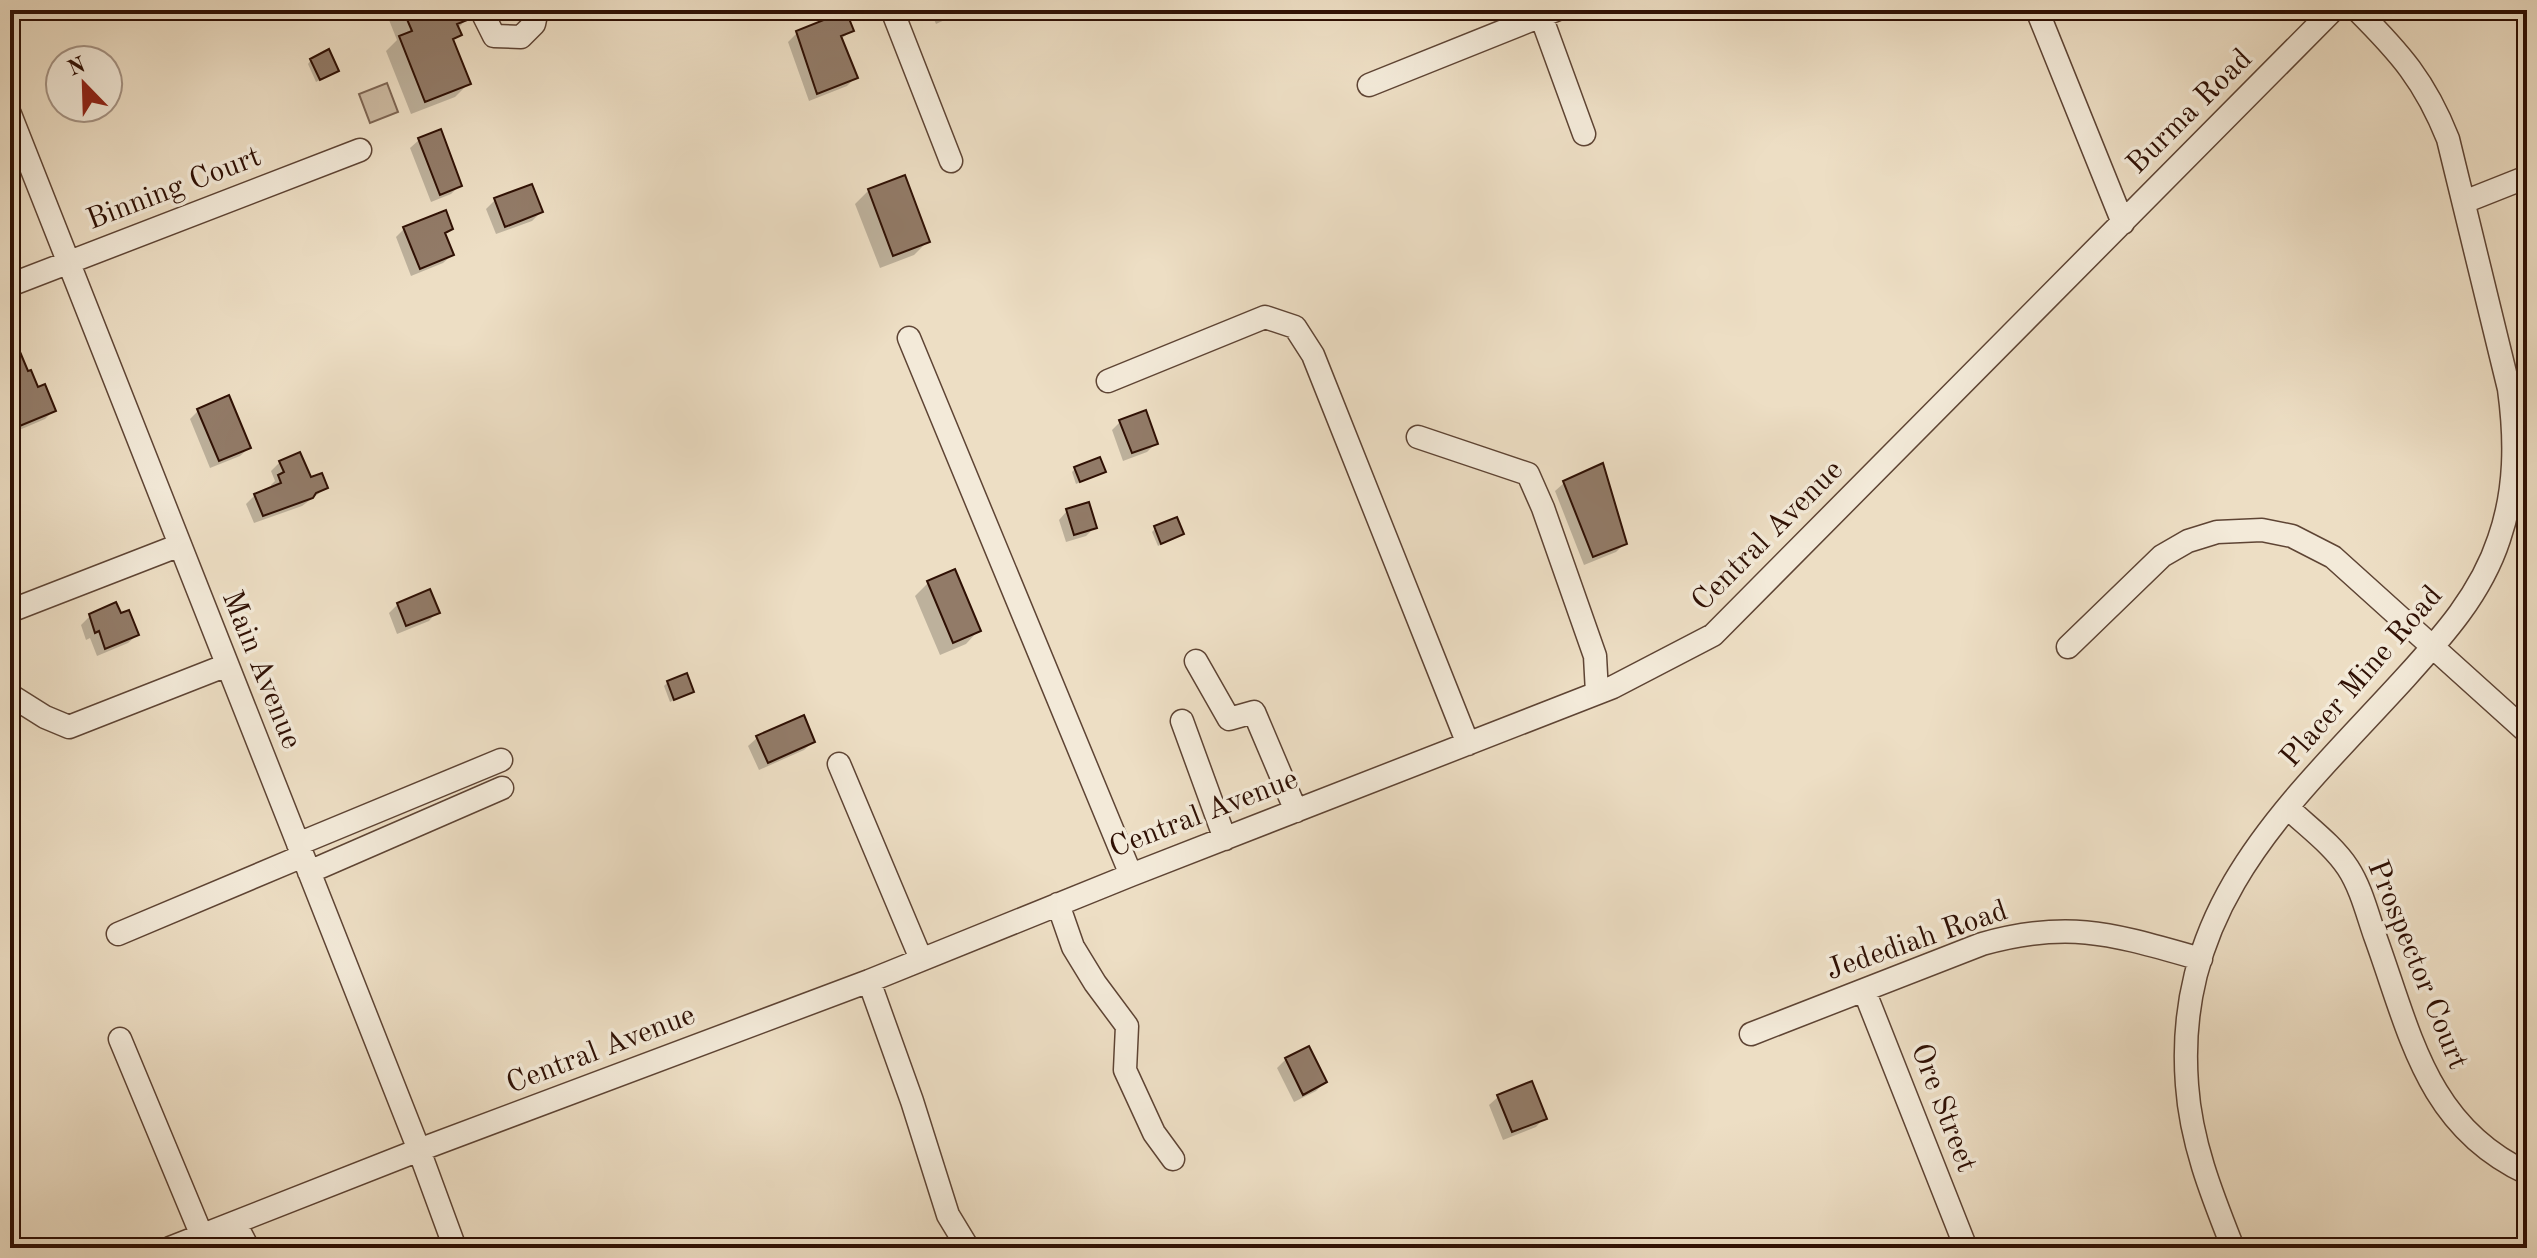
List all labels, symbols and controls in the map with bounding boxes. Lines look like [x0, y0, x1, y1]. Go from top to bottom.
north arrow [44, 44, 124, 124]
street label: Burma Road [2122, 44, 2258, 180]
text: N [65, 54, 89, 81]
street label: Binning Court [83, 142, 265, 236]
street label: Central Avenue [1687, 455, 1849, 617]
street label: Placer Mine Road [2275, 581, 2449, 773]
street label: Main Avenue [216, 587, 306, 753]
street label: Central Avenue [1105, 764, 1303, 864]
street label: Prospector Court [2361, 856, 2473, 1074]
street label: Jedediah Road [1822, 896, 2012, 986]
street label: Central Avenue [502, 1000, 700, 1100]
street label: Ore Street [1905, 1040, 1981, 1176]

